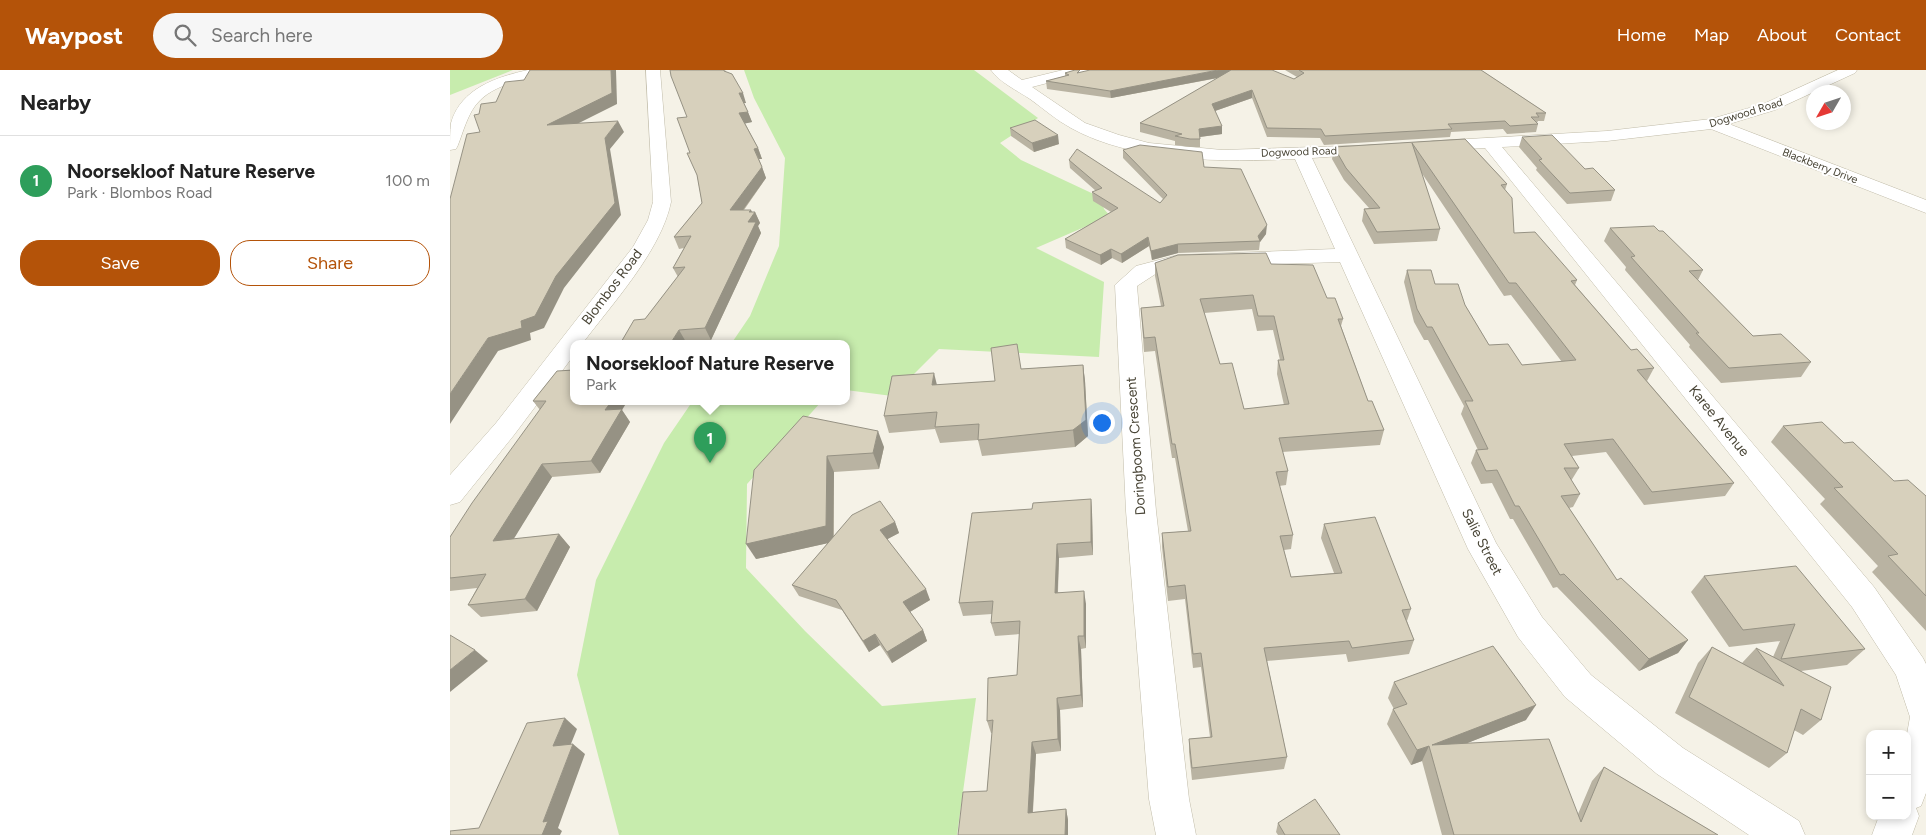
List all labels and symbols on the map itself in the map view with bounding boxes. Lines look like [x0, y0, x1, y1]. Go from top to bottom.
north arrow [1806, 85, 1851, 130]
street label: Dogwood Road [1708, 96, 1784, 130]
street label: Dogwood Road [1261, 144, 1337, 160]
street label: Blackberry Drive [1780, 146, 1860, 186]
street label: Blombos Road [578, 246, 646, 328]
street label: Doringboom Crescent [1123, 376, 1149, 516]
street label: Karee Avenue [1685, 382, 1753, 460]
your location [1089, 410, 1115, 436]
pin: 1 [694, 422, 726, 463]
street label: Salie Street [1458, 506, 1506, 578]

